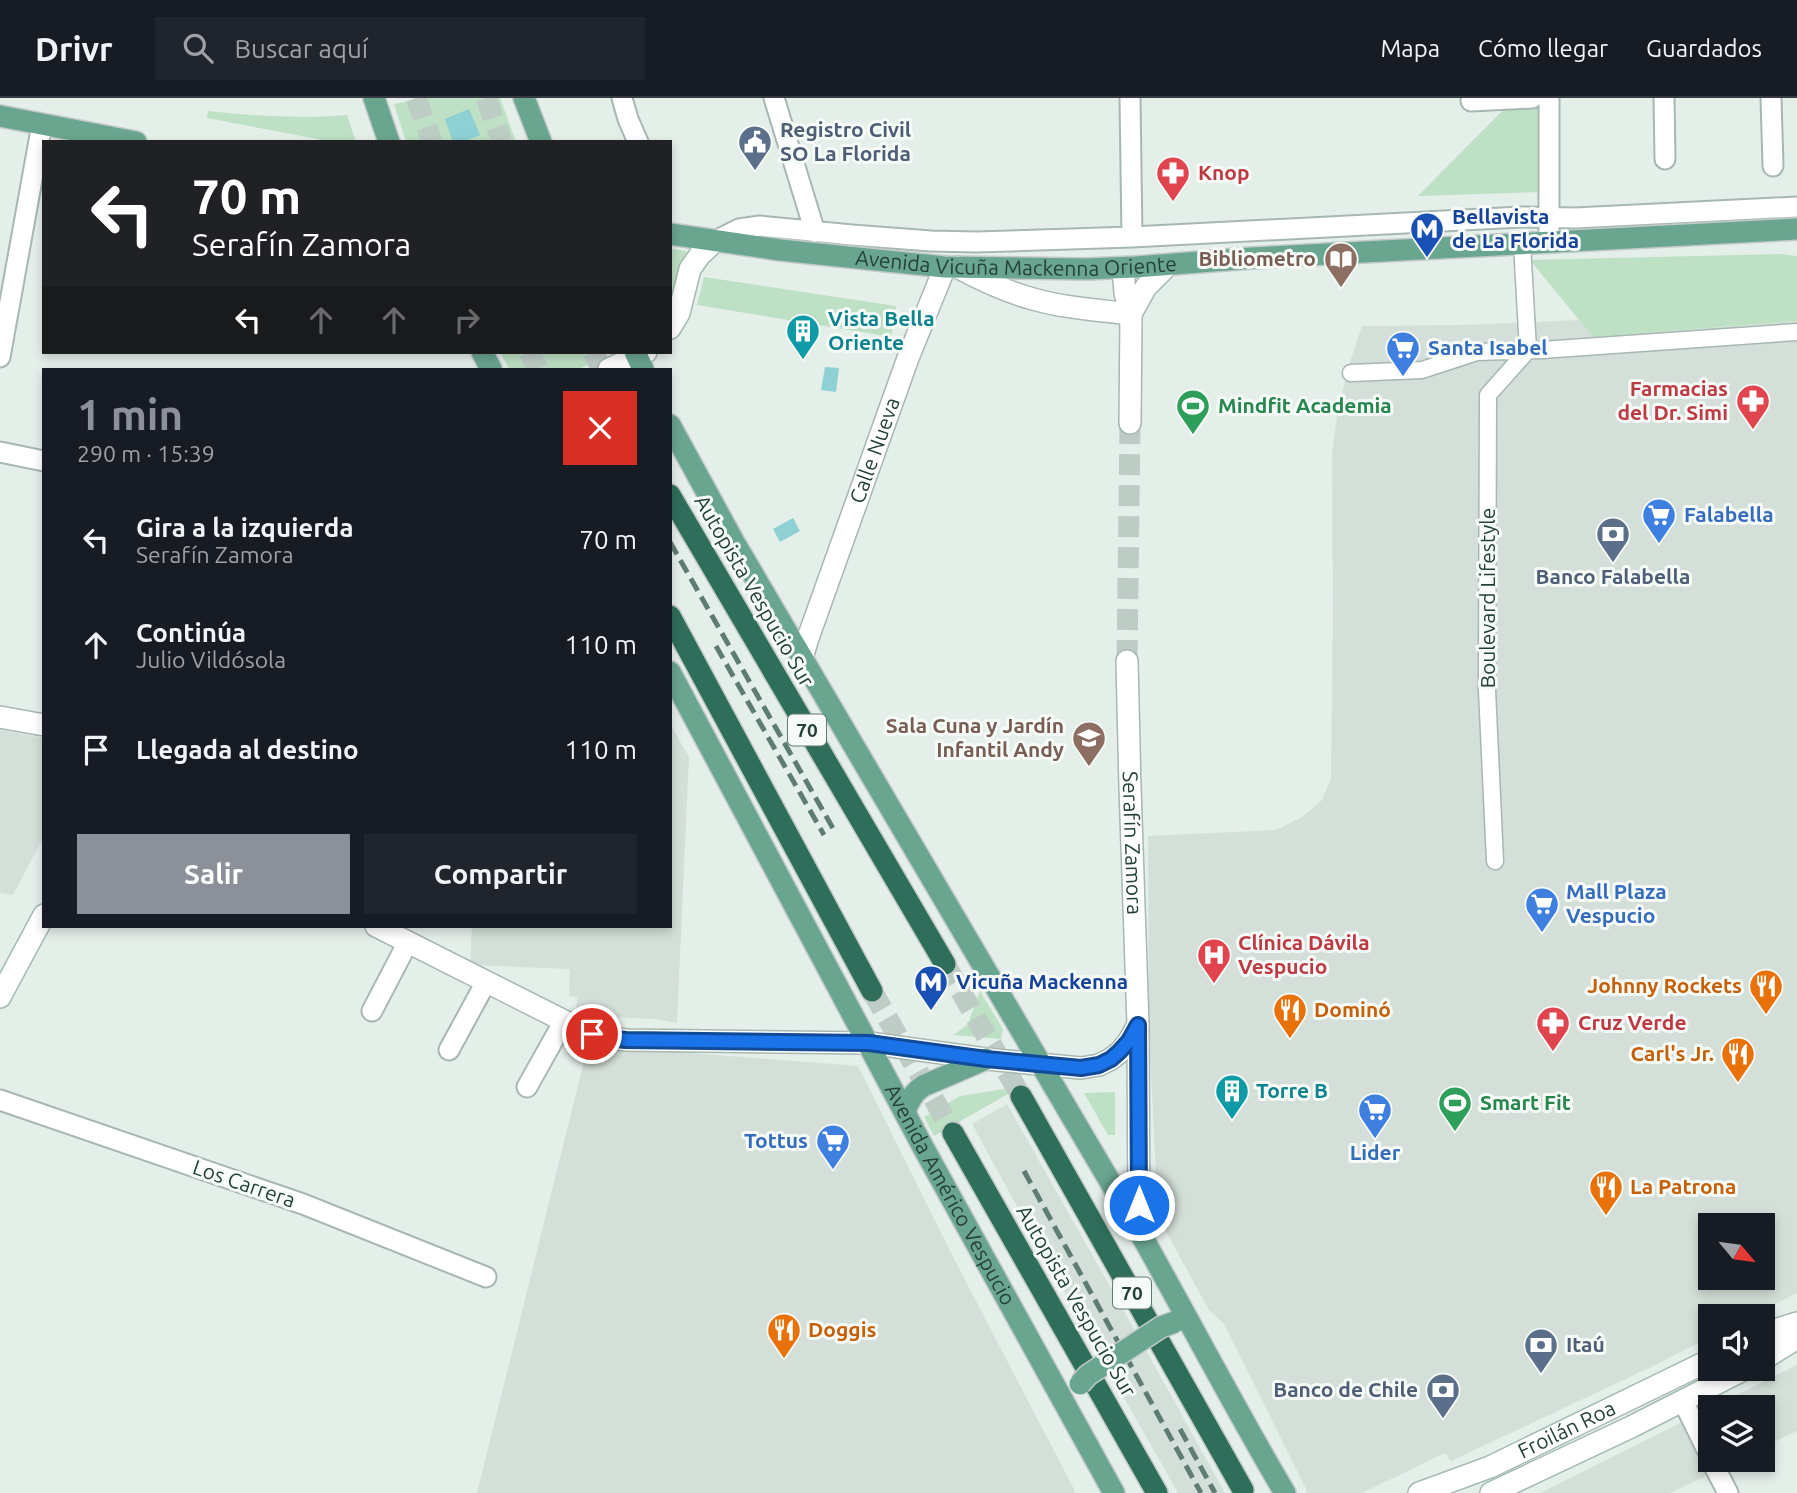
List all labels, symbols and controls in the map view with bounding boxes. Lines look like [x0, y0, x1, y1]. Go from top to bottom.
search box [155, 17, 645, 80]
icon: search [179, 29, 217, 67]
text: Drivr [35, 30, 113, 67]
text: Buscar aquí [235, 34, 368, 63]
text: Mapa [1380, 35, 1440, 62]
text: Cómo llegar [1478, 35, 1608, 62]
text: Guardados [1646, 35, 1762, 62]
place label: Registro Civil SO La Florida [780, 117, 911, 165]
public building icon: Registro Civil SO La Florida [736, 123, 774, 172]
pharmacy icon: Knop [1154, 154, 1192, 203]
place label: Knop [1198, 160, 1249, 184]
icon: left [77, 168, 168, 259]
text: 70 m [192, 168, 301, 223]
place label: Bellavista de La Florida [1452, 204, 1579, 252]
metro station icon: Bellavista de La Florida [1408, 210, 1446, 259]
text: Serafín Zamora [192, 226, 411, 262]
library icon: Bibliometro [1322, 240, 1360, 289]
street label: Avenida Vicuña Mackenna Oriente [854, 245, 1178, 280]
place label: Bibliometro [1198, 246, 1316, 270]
icon: left [229, 301, 267, 339]
icon: ahead [302, 301, 340, 339]
icon: ahead [375, 301, 413, 339]
icon: right [448, 301, 486, 339]
place label: Vista Bella Oriente [828, 306, 935, 354]
building icon: Vista Bella Oriente [784, 312, 822, 361]
supermarket icon: Santa Isabel [1384, 329, 1422, 378]
place label: Santa Isabel [1428, 335, 1548, 359]
place label: Farmacias del Dr. Simi [1617, 376, 1728, 424]
pharmacy icon: Farmacias del Dr. Simi [1734, 382, 1772, 431]
sports icon: Mindfit Academia [1174, 387, 1212, 436]
text: 1 min [77, 391, 183, 438]
button: close [563, 391, 637, 465]
place label: Mindfit Academia [1218, 393, 1392, 417]
street label: Calle Nueva [844, 394, 904, 506]
text: 290 m · 15:39 [77, 441, 215, 466]
street label: Autopista Vespucio Sur [690, 491, 820, 690]
supermarket icon: Falabella [1640, 496, 1678, 545]
place label: Falabella [1684, 502, 1774, 526]
street label: Boulevard Lifestyle [1475, 508, 1499, 688]
text: Gira a la izquierda [136, 513, 354, 542]
bank icon: Banco Falabella [1594, 515, 1632, 564]
icon: left [77, 521, 115, 559]
text: 70 m [579, 525, 637, 554]
text: Serafín Zamora [136, 542, 294, 567]
place label: Banco Falabella [1536, 564, 1690, 588]
text: Continúa [136, 618, 246, 647]
icon: ahead [77, 626, 115, 664]
text: 110 m [565, 630, 637, 659]
text: Julio Vildósola [136, 647, 286, 672]
place label: Sala Cuna y Jardín Infantil Andy [886, 713, 1064, 761]
road number: 70 [788, 715, 826, 746]
school or university icon: Sala Cuna y Jardín Infantil Andy [1070, 719, 1108, 768]
icon: arrive [77, 731, 115, 769]
text: Llegada al destino [136, 735, 359, 764]
text: 110 m [565, 735, 637, 764]
street label: Serafín Zamora [1119, 771, 1147, 915]
button: Salir [77, 834, 350, 914]
button: Compartir [364, 834, 637, 914]
place label: Mall Plaza Vespucio [1566, 879, 1667, 927]
supermarket icon: Mall Plaza Vespucio [1523, 885, 1561, 934]
place label: Clínica Dávila Vespucio [1238, 930, 1370, 978]
hospital icon: Clínica Dávila Vespucio [1195, 936, 1233, 985]
metro station icon: Vicuña Mackenna [912, 963, 950, 1012]
restaurant icon: Johnny Rockets [1747, 967, 1785, 1016]
place label: Vicuña Mackenna [956, 969, 1128, 993]
place label: Johnny Rockets [1587, 973, 1742, 997]
restaurant icon: Dominó [1271, 991, 1309, 1040]
place label: Dominó [1314, 997, 1391, 1021]
pin [562, 1004, 622, 1064]
pharmacy icon: Cruz Verde [1534, 1004, 1572, 1053]
place label: Cruz Verde [1578, 1010, 1687, 1034]
icon: arrive [573, 1015, 611, 1053]
restaurant icon: Carl's Jr. [1719, 1035, 1757, 1084]
place label: Carl's Jr. [1630, 1041, 1714, 1065]
building icon: Torre B [1213, 1072, 1251, 1121]
place label: Torre B [1256, 1078, 1328, 1102]
street label: Avenida Américo Vespucio [881, 1080, 1021, 1309]
sports icon: Smart Fit [1436, 1084, 1474, 1133]
place label: Smart Fit [1480, 1090, 1571, 1114]
supermarket icon: Lider [1356, 1091, 1394, 1140]
supermarket icon: Tottus [814, 1122, 852, 1171]
place label: Tottus [744, 1128, 808, 1152]
place label: Lider [1350, 1140, 1401, 1164]
street label: Los Carrera [190, 1154, 299, 1212]
position arrow [1102, 1168, 1176, 1242]
restaurant icon: La Patrona [1587, 1168, 1625, 1217]
place label: La Patrona [1630, 1174, 1736, 1198]
street label: Autopista Vespucio Sur [1012, 1201, 1142, 1400]
north arrow [1698, 1213, 1774, 1290]
map controls [1698, 1213, 1775, 1472]
road number: 70 [1113, 1278, 1151, 1308]
button: sound [1698, 1304, 1775, 1381]
restaurant icon: Doggis [765, 1311, 803, 1360]
place label: Doggis [808, 1317, 877, 1341]
bank icon: Itaú [1522, 1326, 1560, 1375]
place label: Itaú [1566, 1332, 1605, 1356]
bank icon: Banco de Chile [1424, 1371, 1462, 1420]
place label: Banco de Chile [1273, 1377, 1418, 1401]
street label: Froilán Roa [1514, 1395, 1619, 1463]
button: layers [1698, 1395, 1775, 1472]

